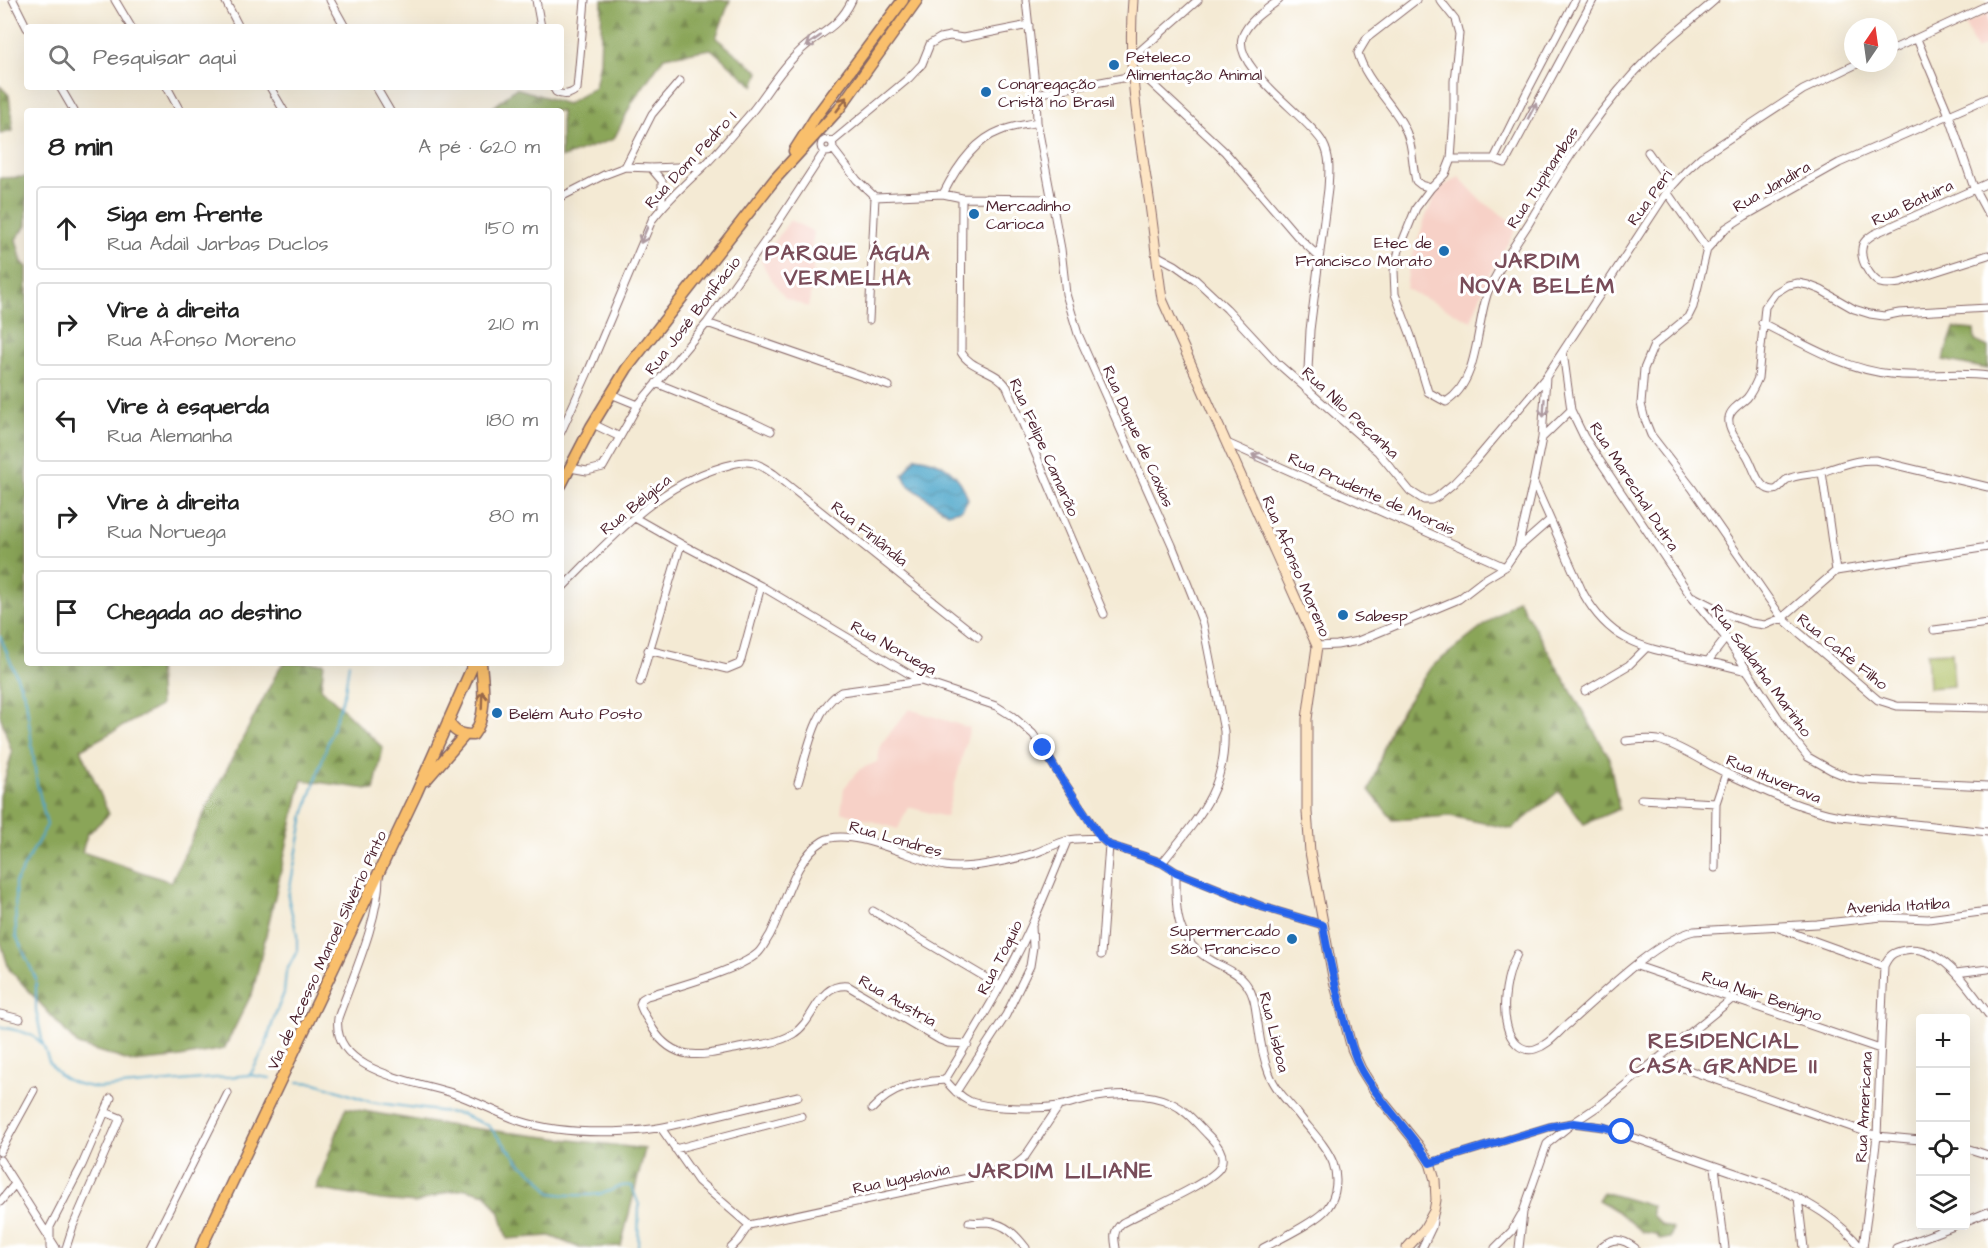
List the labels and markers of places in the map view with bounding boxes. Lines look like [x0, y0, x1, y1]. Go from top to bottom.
place label: Peteleco Alimentação Animal [1126, 46, 1262, 86]
marker: Peteleco Alimentação Animal [1107, 58, 1121, 72]
place label: Congregação Cristã no Brasil [998, 73, 1114, 113]
marker: Congregação Cristã no Brasil [979, 85, 993, 99]
place label: Mercadinho Carioca [986, 195, 1071, 235]
marker: Mercadinho Carioca [967, 207, 981, 221]
place label: Etec de Francisco Morato [1295, 232, 1432, 272]
marker: Etec de Francisco Morato [1437, 244, 1451, 258]
place label: Sabesp [1355, 605, 1408, 627]
marker: Sabesp [1336, 608, 1350, 622]
place label: Belém Auto Posto [509, 703, 642, 725]
marker: Belém Auto Posto [490, 706, 504, 720]
place label: Supermercado São Francisco [1170, 920, 1280, 960]
marker: Supermercado São Francisco [1285, 932, 1299, 946]

